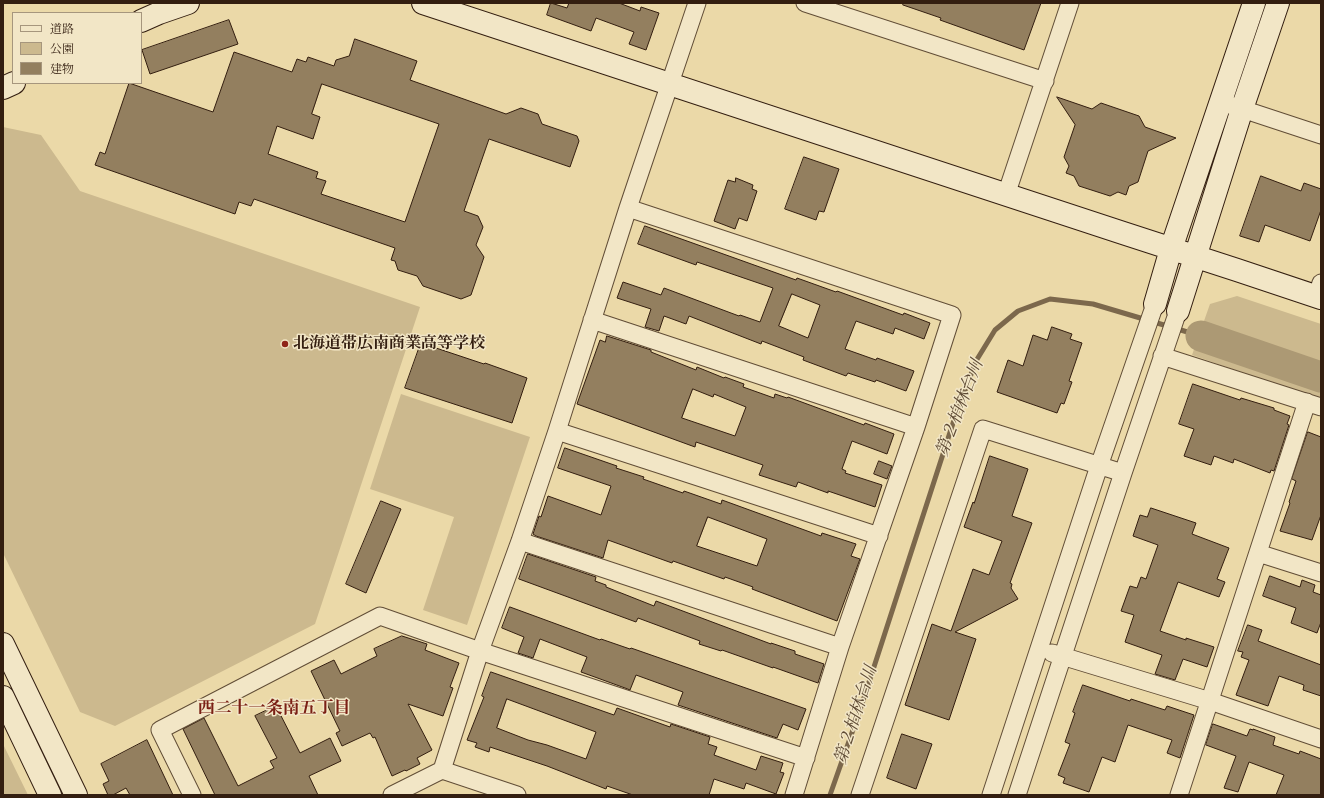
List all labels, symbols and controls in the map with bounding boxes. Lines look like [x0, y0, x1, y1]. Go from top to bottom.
legend [12, 12, 142, 84]
text: 道路 [50, 21, 74, 37]
text: 公園 [50, 41, 74, 57]
text: 建物 [50, 61, 74, 77]
place label: 北海道帯広南商業高等学校 [293, 334, 485, 354]
marker: 北海道帯広南商業高等学校 [280, 339, 290, 349]
water label: 第２柏林台川 [932, 357, 988, 459]
water label: 第２柏林台川 [831, 663, 881, 767]
district label: 西二十一条南五丁目 [198, 698, 350, 718]

